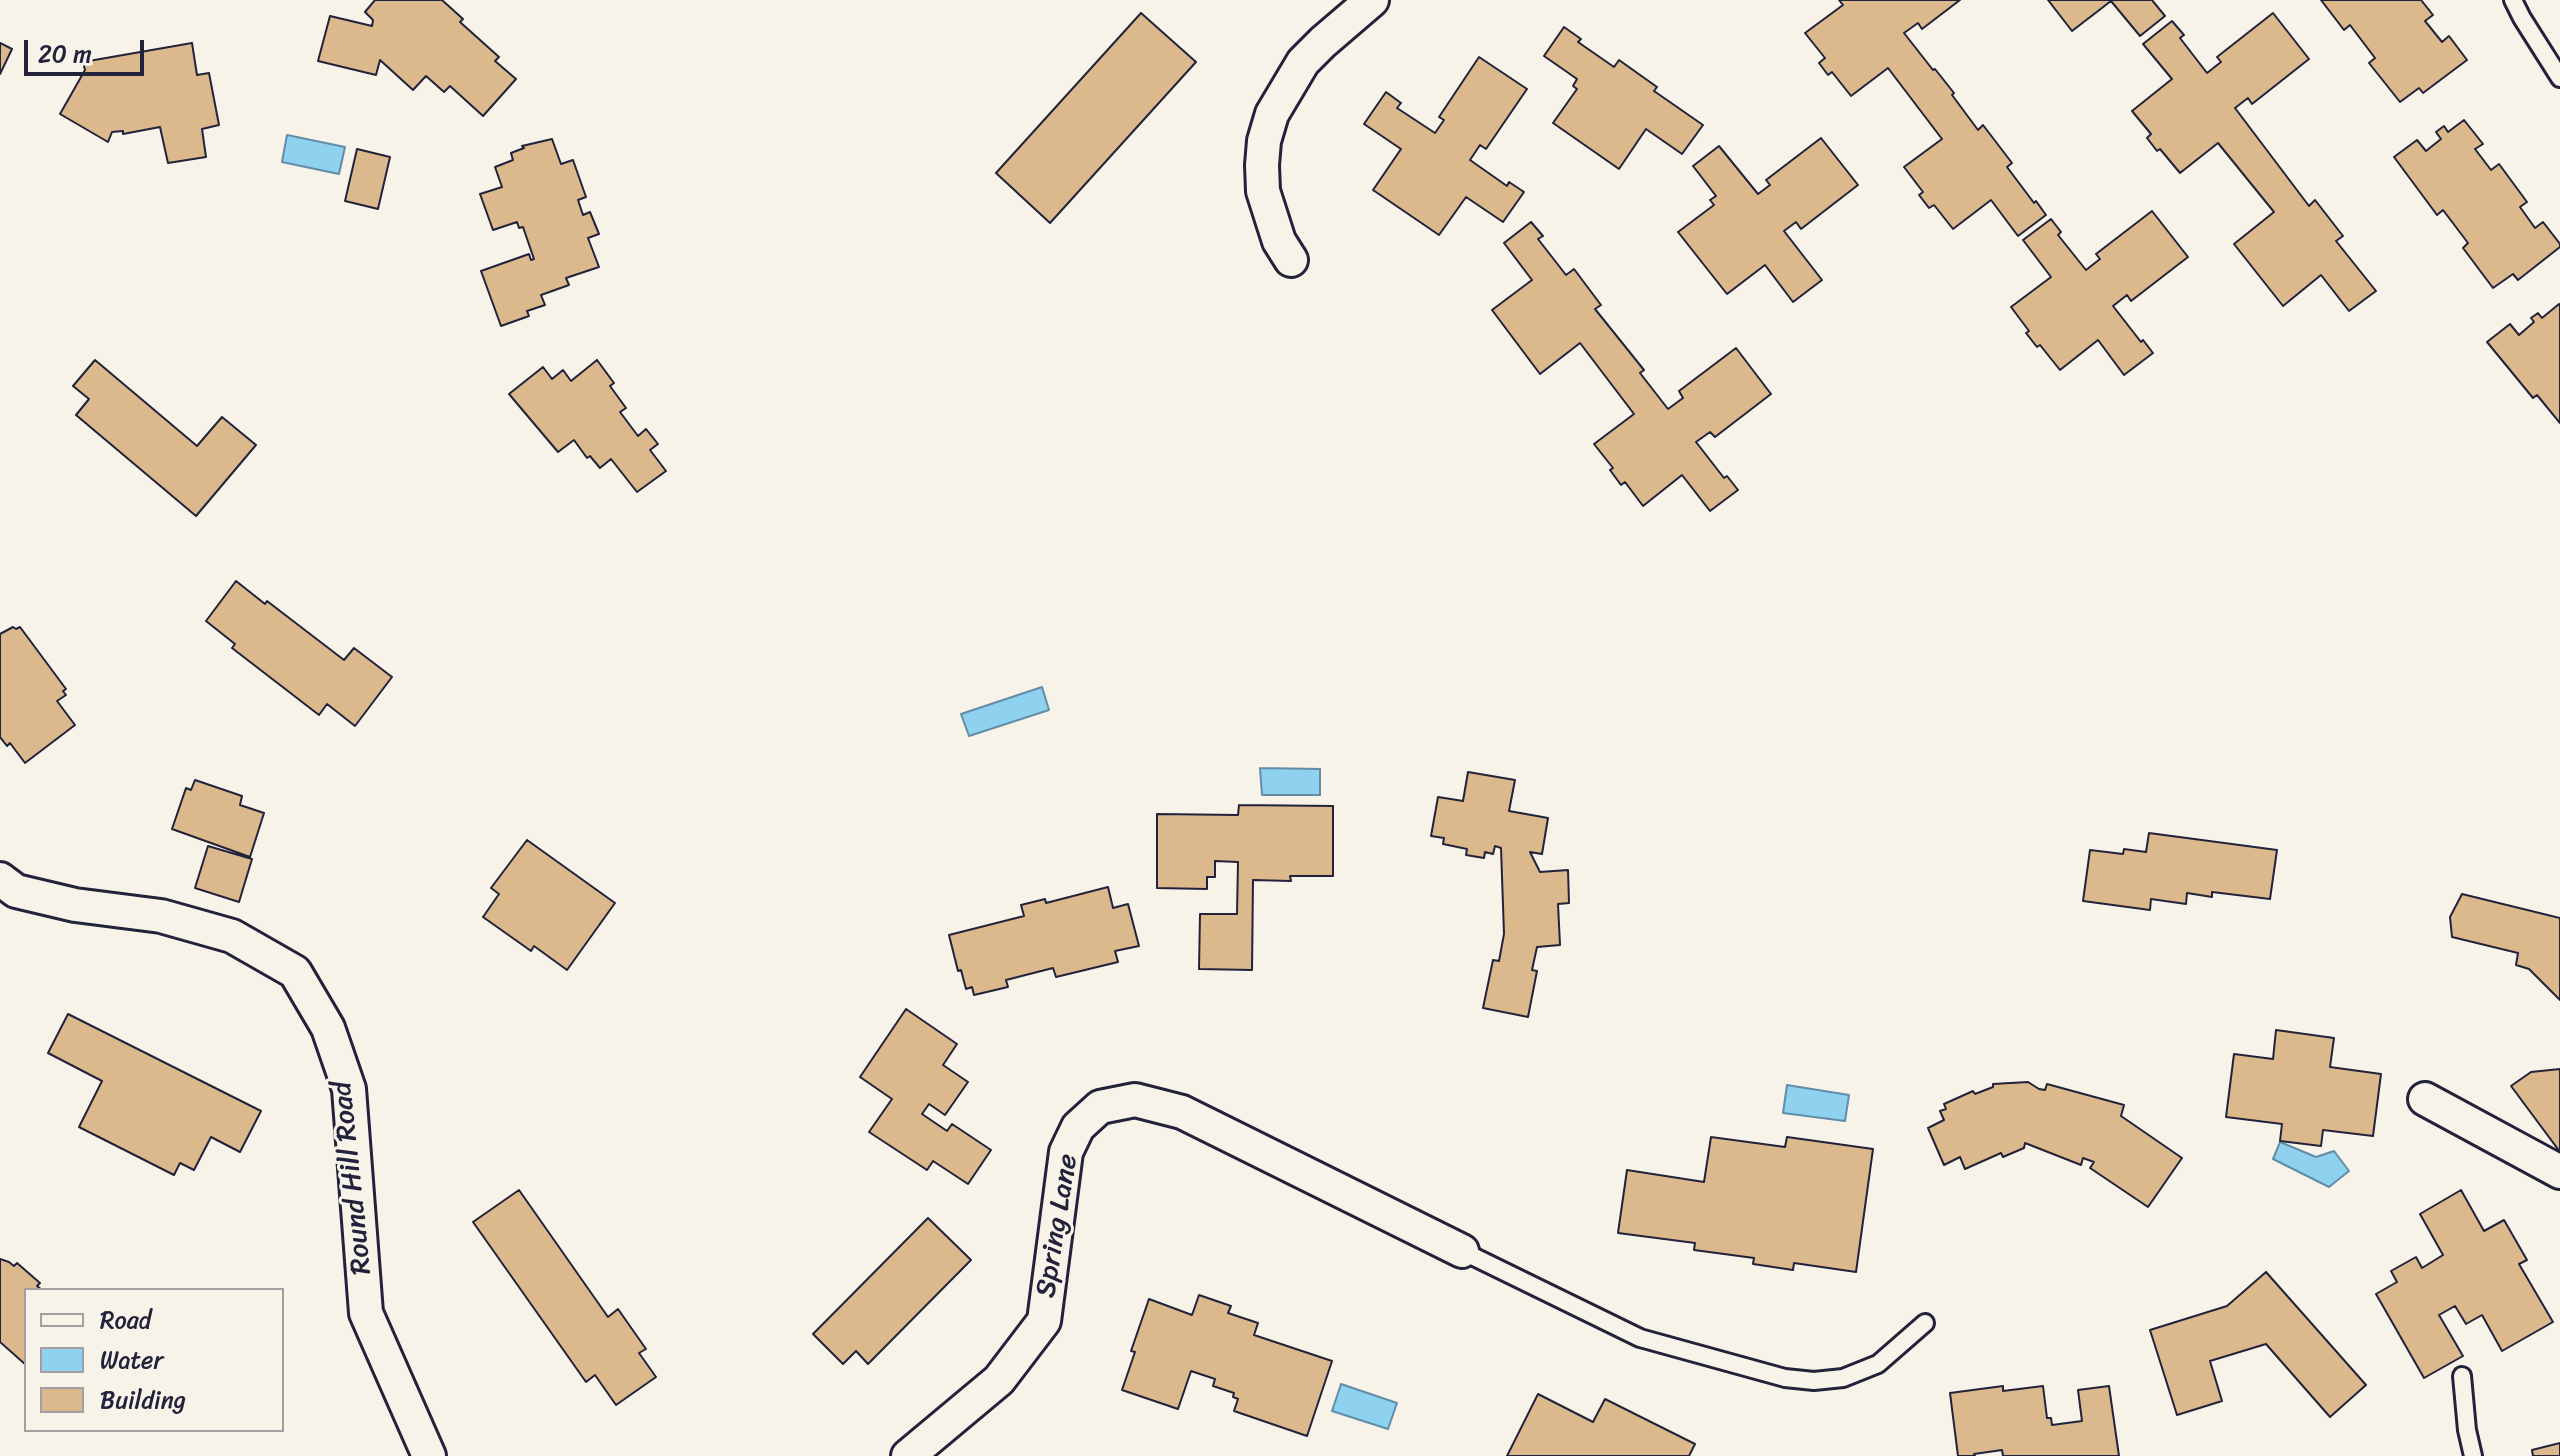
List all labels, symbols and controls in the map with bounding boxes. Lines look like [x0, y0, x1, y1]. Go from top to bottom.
scale bar [28, 24, 148, 74]
text: 20 m [38, 33, 92, 75]
street label: Round Hill Road [326, 1080, 380, 1276]
street label: Spring Lane [1030, 1152, 1086, 1300]
legend [24, 1288, 284, 1432]
text: Road [100, 1299, 151, 1341]
text: Water [100, 1339, 163, 1381]
text: Building [100, 1379, 186, 1421]

